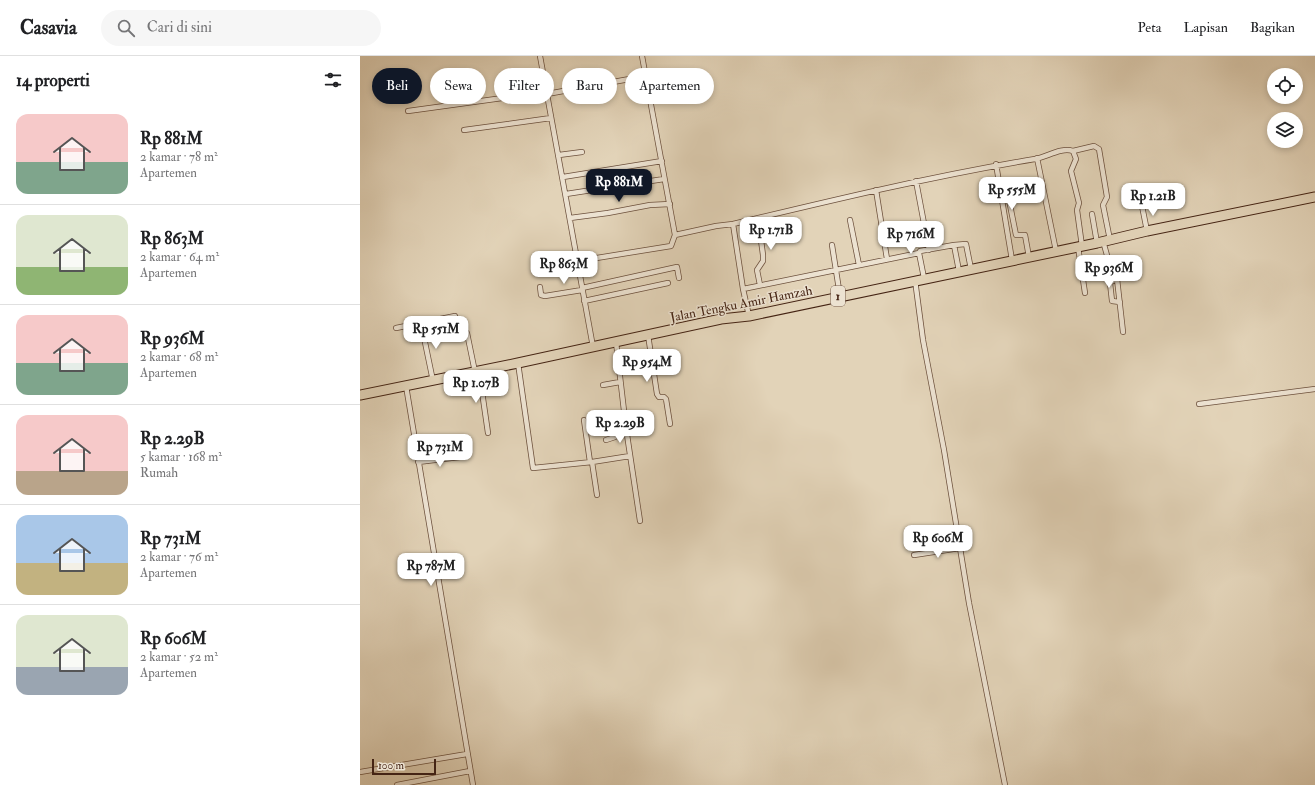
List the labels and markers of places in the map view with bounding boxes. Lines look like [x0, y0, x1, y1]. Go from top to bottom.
pin: Rp 881M [582, 169, 656, 203]
pin: Rp 555M [975, 177, 1049, 211]
pin: Rp 1.21B [1112, 183, 1194, 217]
pin: Rp 1.71B [730, 217, 812, 251]
pin: Rp 716M [874, 221, 948, 255]
pin: Rp 863M [527, 251, 601, 285]
pin: Rp 936M [1072, 255, 1146, 289]
pin: Rp 551M [399, 316, 473, 350]
pin: Rp 954M [610, 349, 684, 383]
pin: Rp 1.07B [435, 370, 517, 404]
pin: Rp 2.29B [579, 410, 661, 444]
pin: Rp 731M [403, 434, 477, 468]
pin: Rp 606M [901, 525, 975, 559]
pin: Rp 787M [394, 553, 468, 587]

